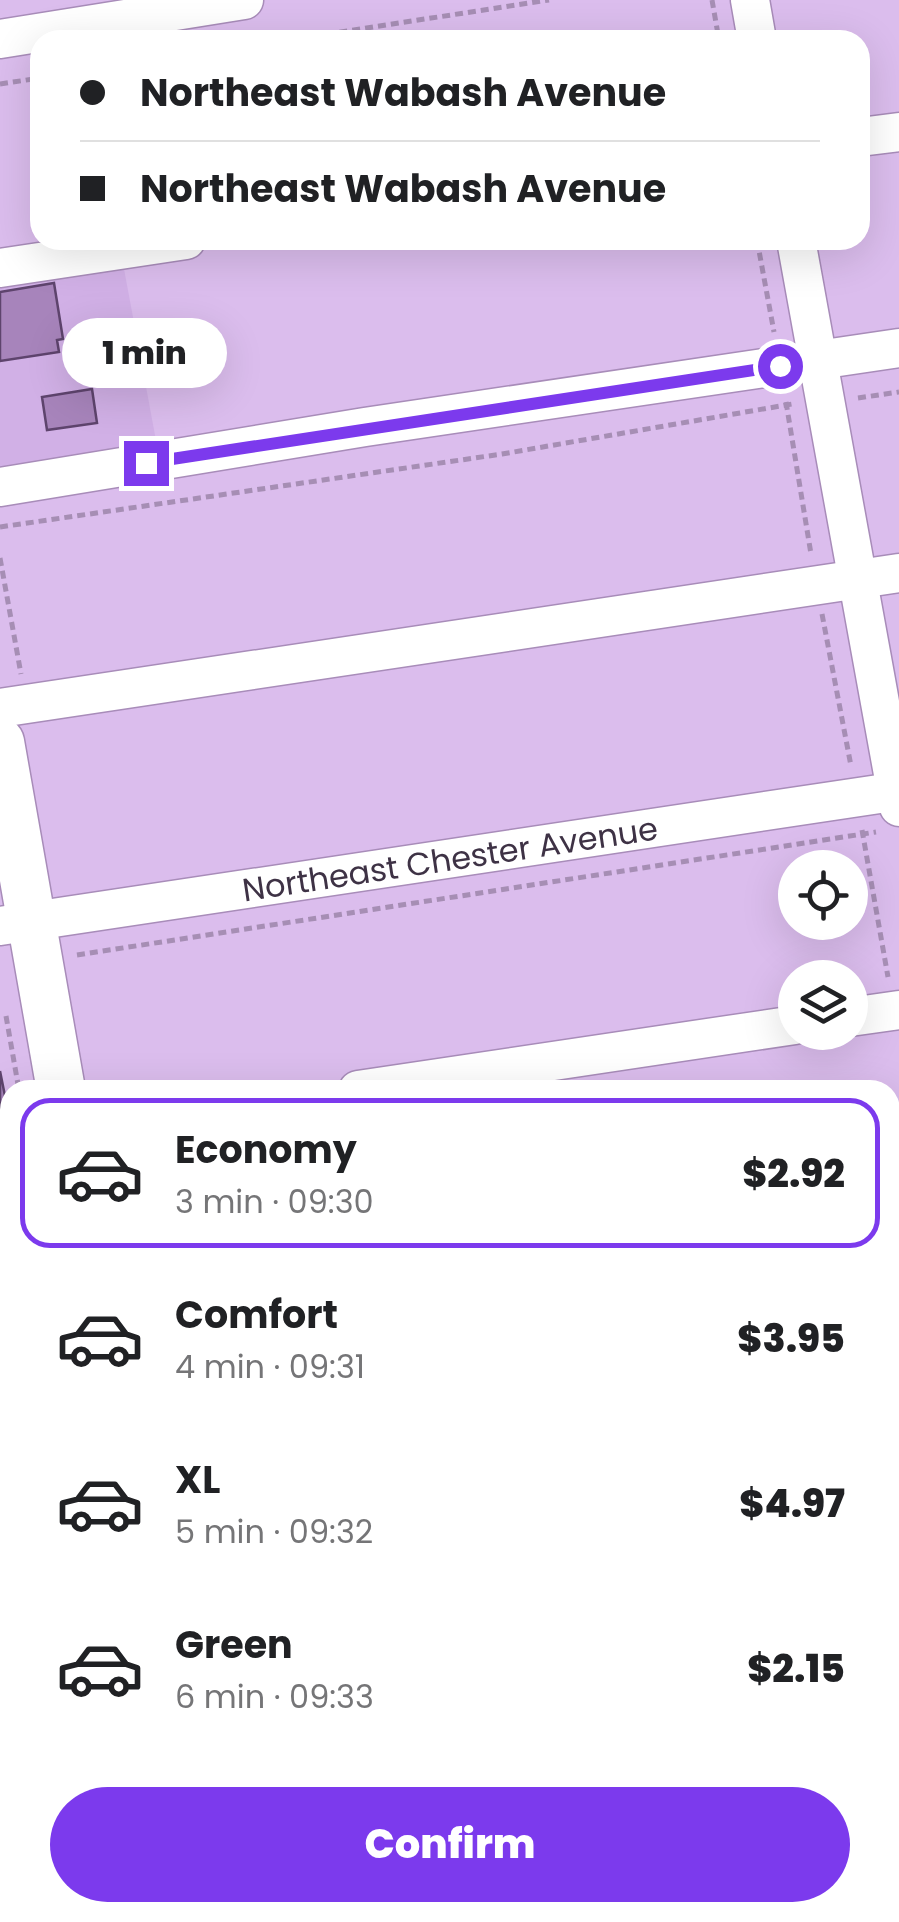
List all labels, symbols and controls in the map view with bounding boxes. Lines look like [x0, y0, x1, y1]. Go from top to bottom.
text: Northeast Wabash Avenue [140, 66, 666, 119]
text: Northeast Wabash Avenue [140, 162, 666, 215]
callout: 1 min [64, 318, 228, 388]
text: 1 min [102, 330, 187, 375]
route start [758, 344, 803, 389]
route end [124, 441, 169, 486]
street label: Northeast Chester Avenue [239, 805, 661, 912]
map controls [778, 850, 868, 1050]
button: locate [778, 850, 868, 940]
button: layers [778, 960, 868, 1050]
text: Economy [175, 1123, 357, 1176]
icon: car [55, 1128, 145, 1218]
text: $2.92 [742, 1147, 845, 1200]
text: 3 min · 09:30 [175, 1179, 374, 1224]
text: Comfort [175, 1288, 338, 1341]
icon: car [55, 1293, 145, 1383]
text: $3.95 [737, 1312, 845, 1365]
text: 4 min · 09:31 [175, 1344, 365, 1389]
text: XL [175, 1453, 220, 1506]
icon: car [55, 1458, 145, 1548]
text: $4.97 [739, 1477, 845, 1530]
text: 5 min · 09:32 [175, 1509, 373, 1554]
text: Green [175, 1618, 293, 1671]
icon: car [55, 1623, 145, 1713]
text: $2.15 [747, 1642, 845, 1695]
text: 6 min · 09:33 [175, 1674, 374, 1719]
button: Confirm [50, 1787, 850, 1902]

